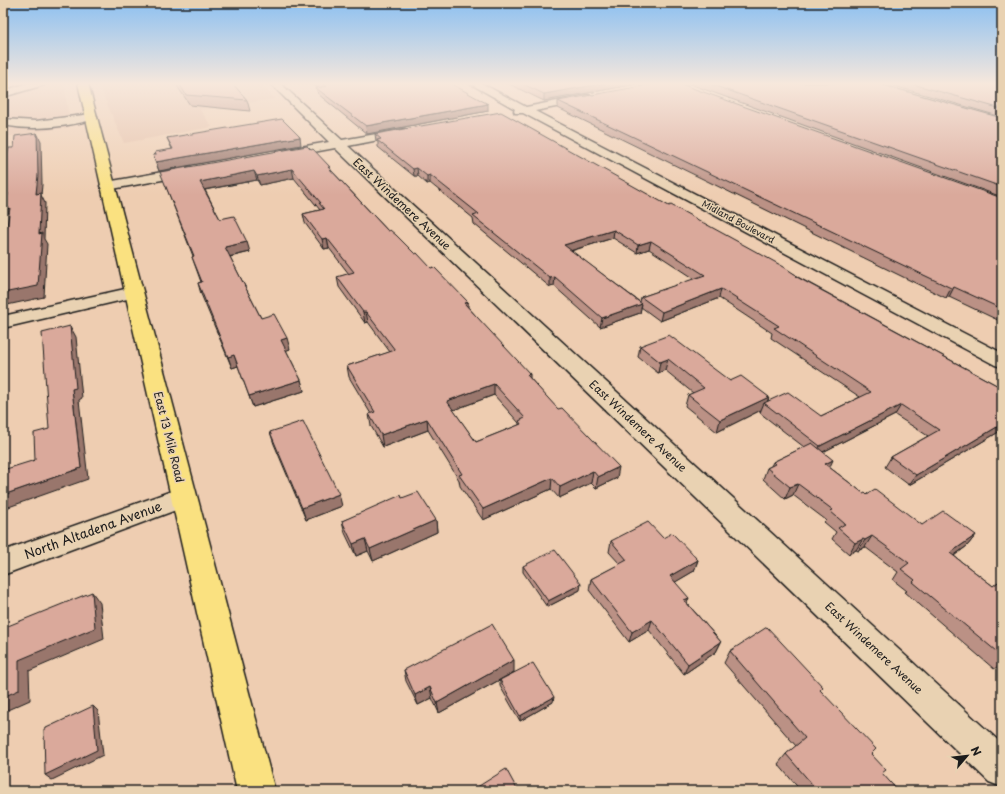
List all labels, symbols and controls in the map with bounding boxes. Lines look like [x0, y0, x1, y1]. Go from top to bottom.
street label: East Windemere Avenue [350, 154, 455, 254]
street label: Midland Boulevard [700, 196, 778, 246]
street label: East Windemere Avenue [586, 376, 691, 476]
street label: East 13 Mile Road [150, 390, 189, 484]
street label: North Altadena Avenue [21, 496, 164, 563]
street label: East Windemere Avenue [822, 598, 927, 698]
north arrow [947, 736, 987, 776]
text: N [967, 743, 986, 759]

